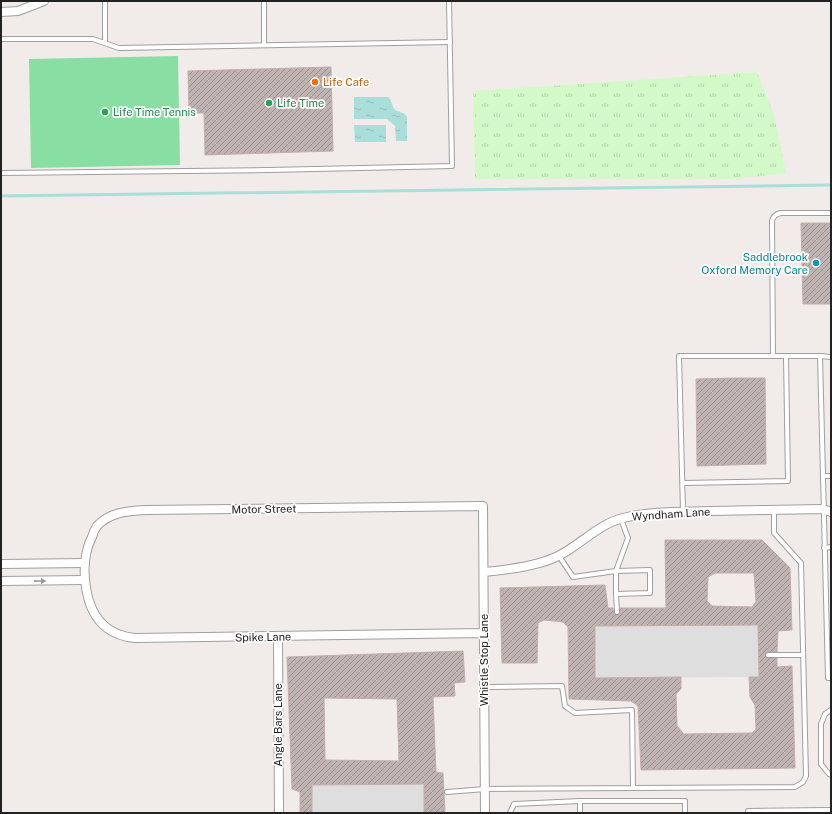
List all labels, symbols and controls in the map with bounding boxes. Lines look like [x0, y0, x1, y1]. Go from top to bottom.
place label: Life Cafe [323, 76, 369, 88]
marker: Life Cafe [310, 77, 320, 87]
place label: Life Time [277, 97, 324, 109]
marker: Life Time [264, 98, 274, 108]
place label: Life Time Tennis [113, 106, 196, 118]
marker: Life Time Tennis [100, 107, 110, 117]
place label: Saddlebrook Oxford Memory Care [701, 251, 808, 276]
marker: Saddlebrook Oxford Memory Care [811, 258, 821, 268]
street label: Motor Street [231, 502, 297, 516]
street label: Wyndham Lane [631, 505, 711, 523]
one-way arrow [34, 577, 46, 584]
street label: Whistle Stop Lane [478, 614, 490, 706]
street label: Spike Lane [235, 631, 291, 643]
street label: Angle Bars Lane [272, 683, 284, 767]

